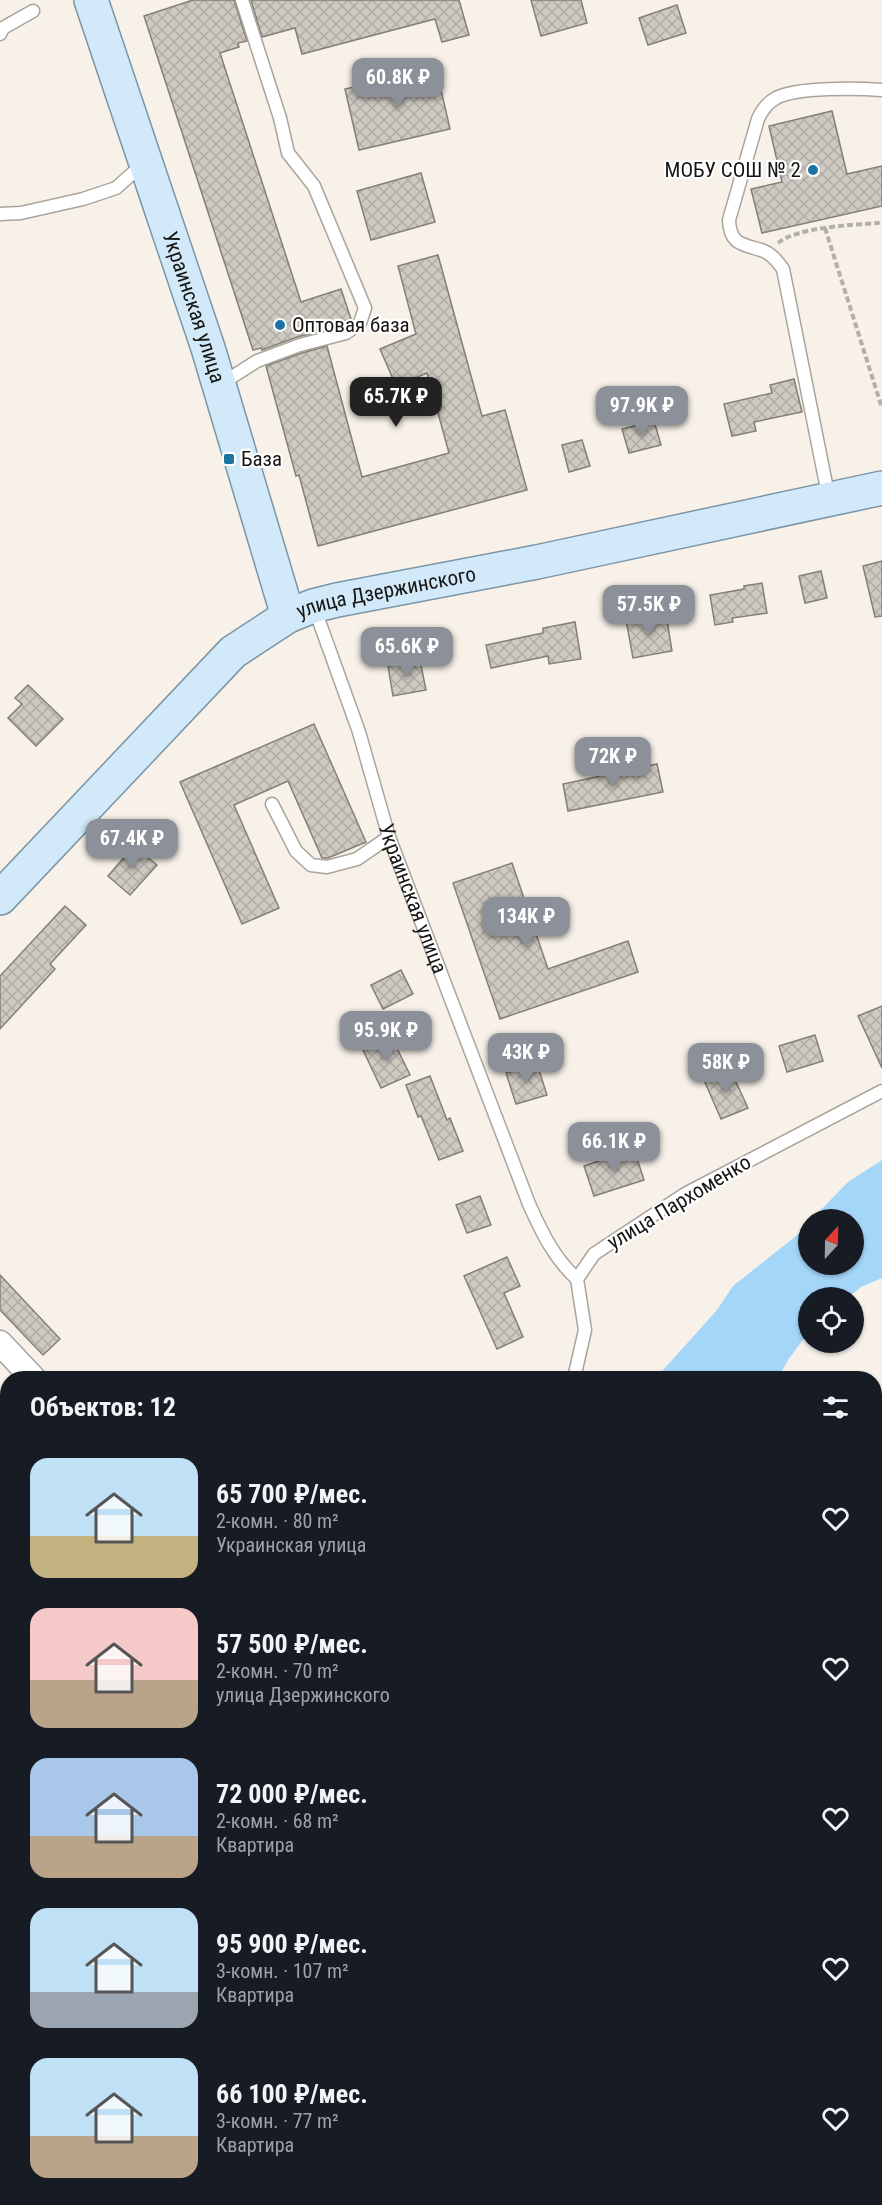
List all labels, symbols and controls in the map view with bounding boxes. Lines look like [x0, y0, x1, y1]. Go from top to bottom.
pin: 60.8K ₽ [343, 58, 453, 109]
text: 60.8K ₽ [366, 65, 430, 89]
place label: МОБУ СОШ № 2 [665, 158, 801, 182]
marker: МОБУ СОШ № 2 [806, 163, 820, 177]
street label: Украинская улица [158, 228, 230, 386]
place label: Оптовая база [292, 313, 410, 337]
marker: Оптовая база [273, 318, 287, 332]
pin: 65.7K ₽ [341, 377, 451, 428]
text: 65.7K ₽ [364, 384, 428, 408]
pin: 97.9K ₽ [587, 386, 697, 437]
text: 97.9K ₽ [610, 393, 674, 417]
place label: База [241, 447, 282, 471]
marker: База [222, 452, 236, 466]
street label: улица Дзержинского [293, 562, 478, 623]
pin: 57.5K ₽ [594, 585, 704, 636]
text: 57.5K ₽ [617, 592, 681, 616]
pin: 65.6K ₽ [352, 627, 462, 678]
text: 65.6K ₽ [375, 634, 439, 658]
pin: 72K ₽ [571, 737, 655, 788]
text: 72K ₽ [589, 744, 637, 768]
pin: 67.4K ₽ [77, 819, 187, 870]
street label: Украинская улица [374, 821, 452, 977]
text: 67.4K ₽ [100, 826, 164, 850]
pin: 134K ₽ [477, 897, 575, 948]
text: 134K ₽ [497, 904, 555, 928]
pin: 95.9K ₽ [331, 1011, 441, 1062]
text: 95.9K ₽ [354, 1018, 418, 1042]
pin: 43K ₽ [484, 1033, 568, 1084]
text: 43K ₽ [502, 1040, 550, 1064]
pin: 58K ₽ [684, 1043, 768, 1094]
text: 58K ₽ [702, 1050, 750, 1074]
pin: 66.1K ₽ [559, 1122, 669, 1173]
text: 66.1K ₽ [582, 1129, 646, 1153]
street label: улица Пархоменко [603, 1150, 755, 1254]
north arrow [798, 1209, 864, 1275]
map controls [798, 1209, 864, 1353]
button: locate [798, 1287, 864, 1353]
icon: filters [819, 1391, 852, 1424]
text: Объектов: 12 [30, 1392, 176, 1422]
text: 65 700 ₽/мес. [216, 1479, 368, 1509]
icon: home [78, 1482, 150, 1554]
icon: heart [819, 1502, 852, 1535]
text: 2-комн. · 80 m² [216, 1509, 339, 1533]
text: Украинская улица [216, 1533, 366, 1557]
text: 57 500 ₽/мес. [216, 1629, 368, 1659]
icon: home [78, 1632, 150, 1704]
icon: heart [819, 1652, 852, 1685]
text: 2-комн. · 70 m² [216, 1659, 339, 1683]
text: улица Дзержинского [216, 1683, 390, 1707]
text: 72 000 ₽/мес. [216, 1779, 368, 1809]
icon: home [78, 1782, 150, 1854]
icon: heart [819, 1802, 852, 1835]
text: 2-комн. · 68 m² [216, 1809, 339, 1833]
text: Квартира [216, 1833, 294, 1857]
text: 95 900 ₽/мес. [216, 1929, 368, 1959]
icon: home [78, 1932, 150, 2004]
icon: heart [819, 1952, 852, 1985]
text: 3-комн. · 107 m² [216, 1959, 349, 1983]
text: Квартира [216, 1983, 294, 2007]
text: 66 100 ₽/мес. [216, 2079, 368, 2109]
icon: home [78, 2082, 150, 2154]
icon: heart [819, 2102, 852, 2135]
text: 3-комн. · 77 m² [216, 2109, 339, 2133]
text: Квартира [216, 2133, 294, 2157]

